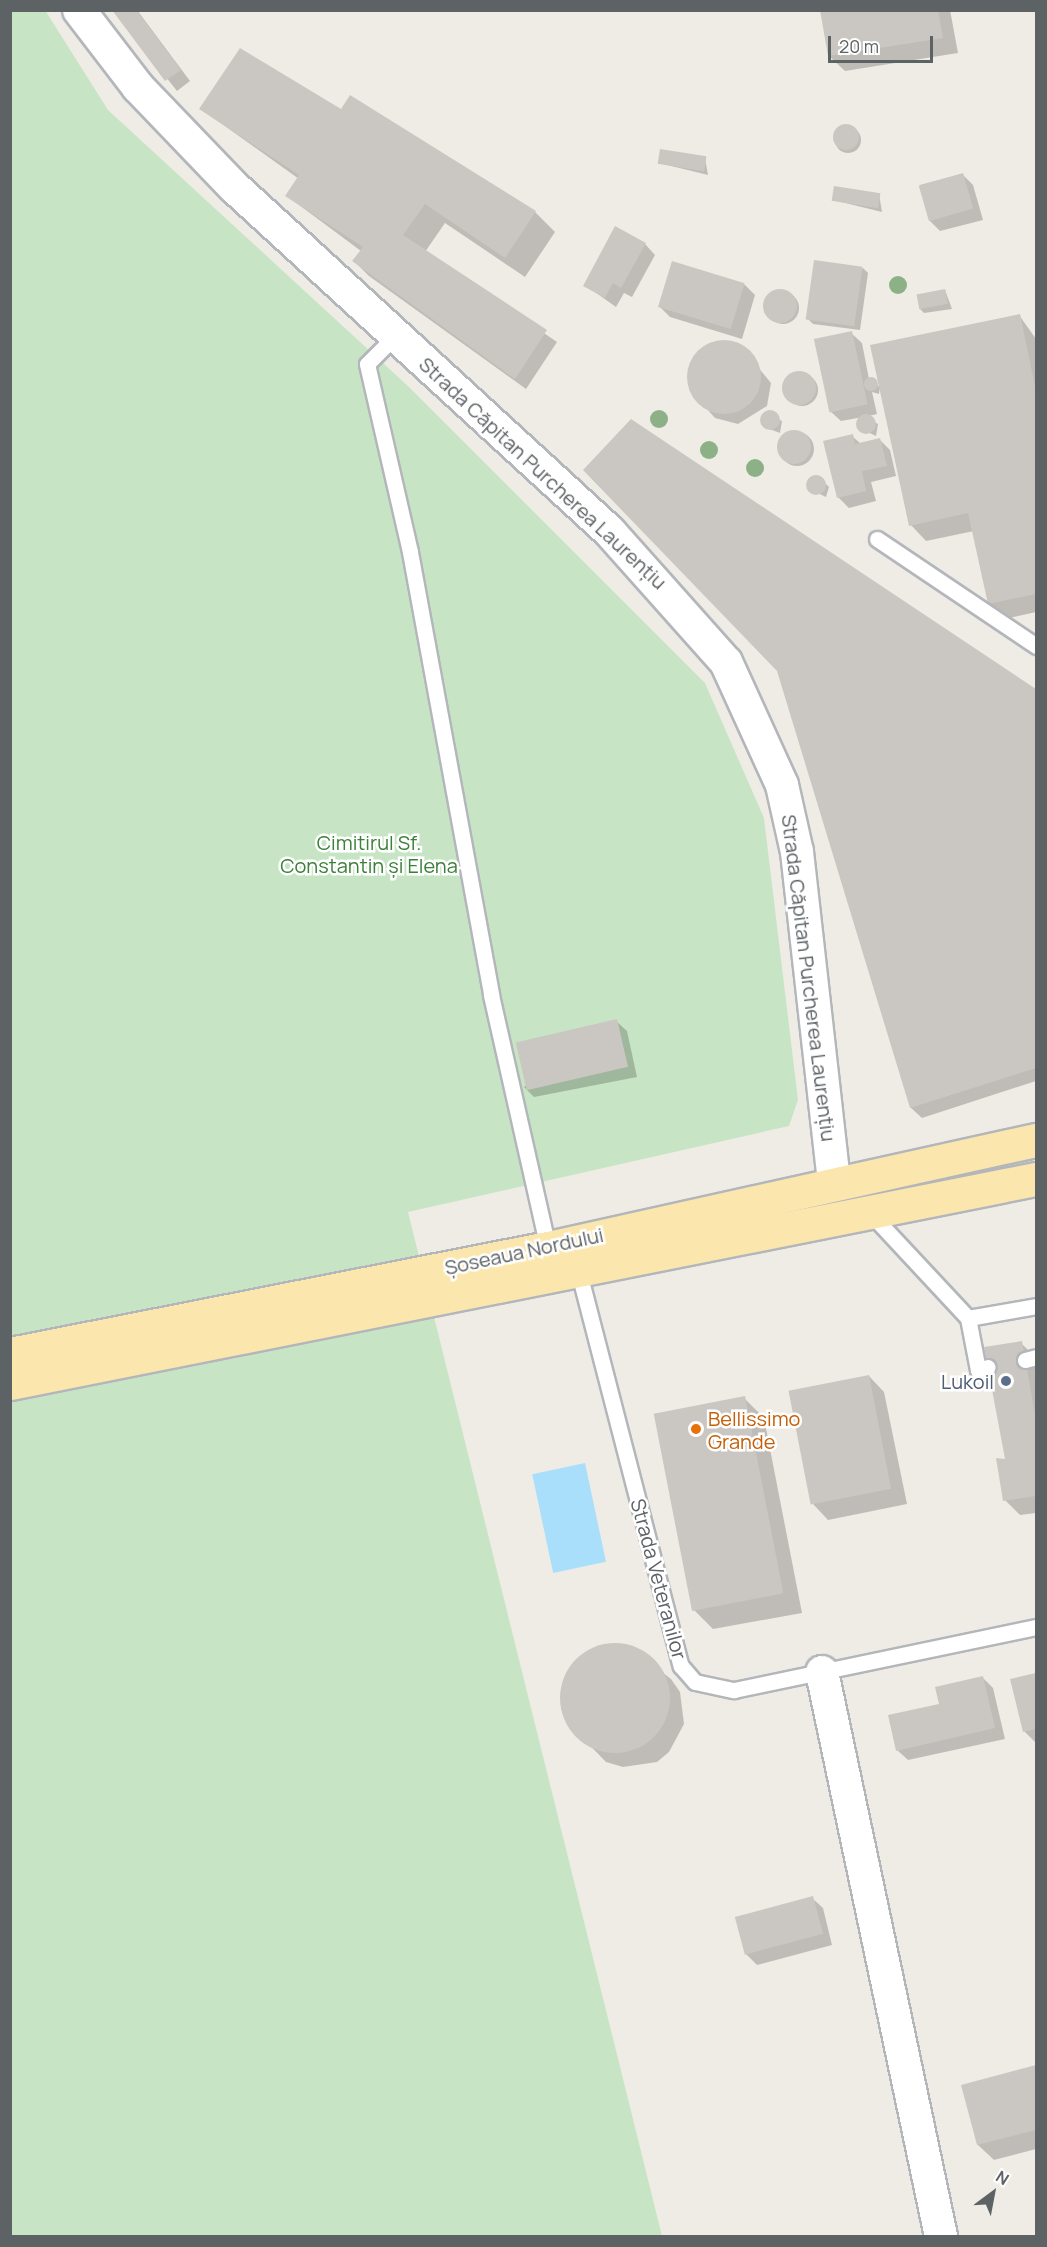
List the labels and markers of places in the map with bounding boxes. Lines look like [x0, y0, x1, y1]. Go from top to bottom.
place label: Lukoil [941, 1369, 994, 1393]
marker: Lukoil [999, 1374, 1013, 1388]
place label: Bellissimo Grande [708, 1406, 800, 1453]
marker: Bellissimo Grande [689, 1422, 703, 1436]

